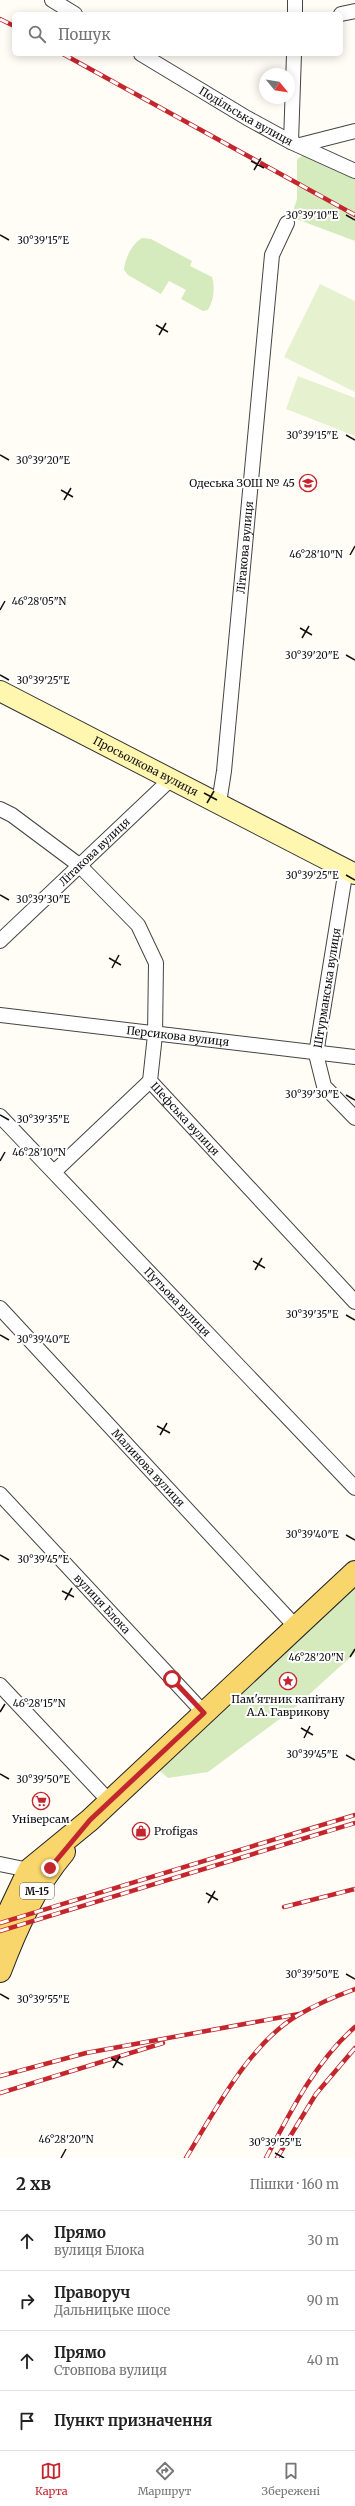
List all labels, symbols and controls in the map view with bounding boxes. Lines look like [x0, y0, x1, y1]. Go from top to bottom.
search box [12, 12, 343, 56]
icon: search [26, 23, 48, 45]
text: Пошук [58, 25, 111, 44]
north arrow [259, 68, 295, 104]
street label: Подільська вулиця [197, 84, 296, 149]
text: 30°39'10"E [286, 209, 339, 222]
text: 30°39'15"E [17, 234, 69, 247]
text: 30°39'15"E [286, 429, 338, 442]
text: 30°39'20"E [16, 454, 71, 467]
school or university icon: Одеська ЗОШ № 45 [298, 473, 318, 493]
place label: Одеська ЗОШ № 45 [189, 476, 295, 490]
street label: Літакова вулиця [234, 500, 256, 594]
text: 46°28'10"N [289, 548, 343, 561]
text: 46°28'05"N [12, 595, 67, 608]
text: 30°39'20"E [285, 649, 340, 662]
text: 30°39'25"E [17, 674, 70, 687]
street label: Просьолкова вулиця [91, 733, 201, 799]
street label: Літакова вулиця [56, 814, 133, 889]
text: 30°39'25"E [286, 869, 339, 882]
text: 30°39'30"E [16, 893, 71, 906]
street label: Штурманська вулиця [311, 926, 344, 1049]
street label: Персикова вулиця [126, 1023, 230, 1049]
street label: Шефська вулиця [147, 1079, 223, 1159]
text: 30°39'30"E [285, 1088, 340, 1101]
text: 30°39'35"E [17, 1113, 70, 1126]
text: 46°28'10"N [12, 1146, 66, 1159]
street label: Путьова вулиця [141, 1264, 214, 1340]
text: 30°39'35"E [286, 1308, 339, 1321]
text: 30°39'40"E [16, 1333, 70, 1346]
street label: Малинова вулиця [109, 1426, 188, 1510]
text: 30°39'40"E [285, 1528, 339, 1541]
text: 30°39'45"E [17, 1553, 69, 1566]
street label: вулиця Блока [71, 1571, 134, 1637]
text: 46°28'20"N [288, 1651, 344, 1664]
route start [163, 1670, 181, 1688]
place icon: Пам'ятник капітану А.А. Гаврикову [278, 1671, 298, 1691]
place label: Пам'ятник капітану А.А. Гаврикову [231, 1692, 345, 1719]
text: 46°28'15"N [13, 1697, 66, 1710]
text: 30°39'45"E [286, 1748, 338, 1761]
text: 30°39'50"E [16, 1773, 70, 1786]
supermarket icon: Універсам [31, 1791, 51, 1811]
place label: Універсам [11, 1812, 70, 1826]
shop icon: Profigas [131, 1821, 151, 1841]
place label: Profigas [154, 1824, 198, 1838]
route end [41, 1859, 59, 1877]
road number: М-15 [20, 1883, 54, 1899]
text: 30°39'50"E [285, 1968, 339, 1981]
text: 30°39'55"E [17, 1993, 70, 2006]
text: 46°28'20"N [38, 2133, 94, 2146]
text: 30°39'55"E [249, 2136, 302, 2149]
text: 2 хв [16, 2173, 51, 2195]
text: Пішки · 160 m [250, 2176, 339, 2193]
text: Прямо [54, 2223, 106, 2242]
icon: ahead [16, 2230, 38, 2252]
text: 30 m [307, 2232, 339, 2249]
text: вулиця Блока [54, 2242, 144, 2259]
text: Праворуч [54, 2283, 130, 2302]
icon: right [16, 2290, 38, 2312]
text: 90 m [307, 2292, 339, 2309]
text: Дальницьке шосе [54, 2302, 170, 2319]
text: Прямо [54, 2343, 106, 2362]
icon: ahead [16, 2350, 38, 2372]
text: 40 m [307, 2352, 339, 2369]
text: Стовпова вулиця [54, 2362, 167, 2379]
icon: arrive [16, 2410, 38, 2432]
text: Пункт призначення [54, 2411, 212, 2430]
tab: Карта [35, 2460, 68, 2498]
tab: Маршрут [138, 2460, 192, 2498]
tab: Збережені [261, 2460, 320, 2498]

